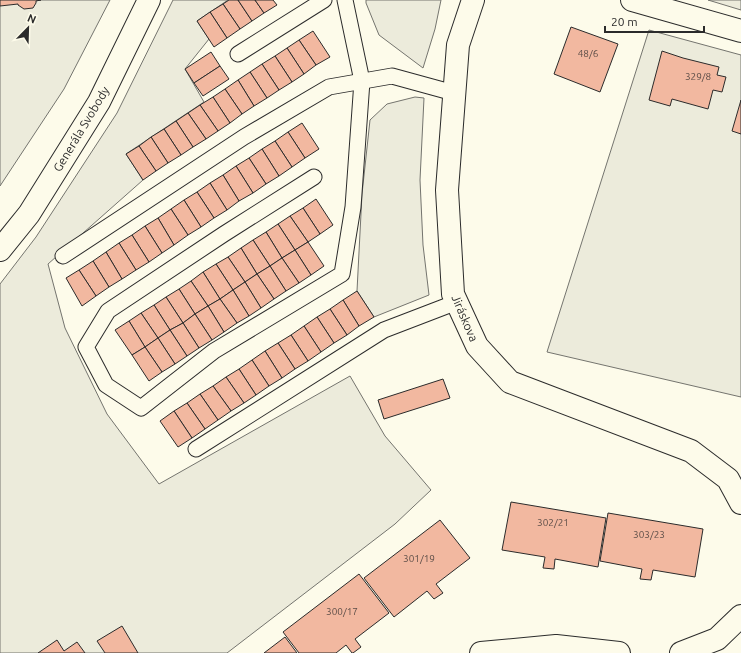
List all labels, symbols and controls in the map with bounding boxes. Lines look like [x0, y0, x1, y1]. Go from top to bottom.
north arrow [8, 8, 48, 48]
scale bar [605, 8, 704, 34]
text: N [26, 12, 38, 26]
text: 20 m [611, 15, 638, 28]
house number: 48/6 [578, 48, 599, 59]
house number: 329/8 [685, 71, 711, 82]
street label: Generála Svobody [51, 84, 112, 174]
street label: Jiráskova [449, 293, 481, 343]
house number: 302/21 [537, 517, 569, 528]
house number: 303/23 [633, 529, 665, 540]
house number: 301/19 [403, 553, 435, 564]
house number: 300/17 [326, 606, 358, 617]

